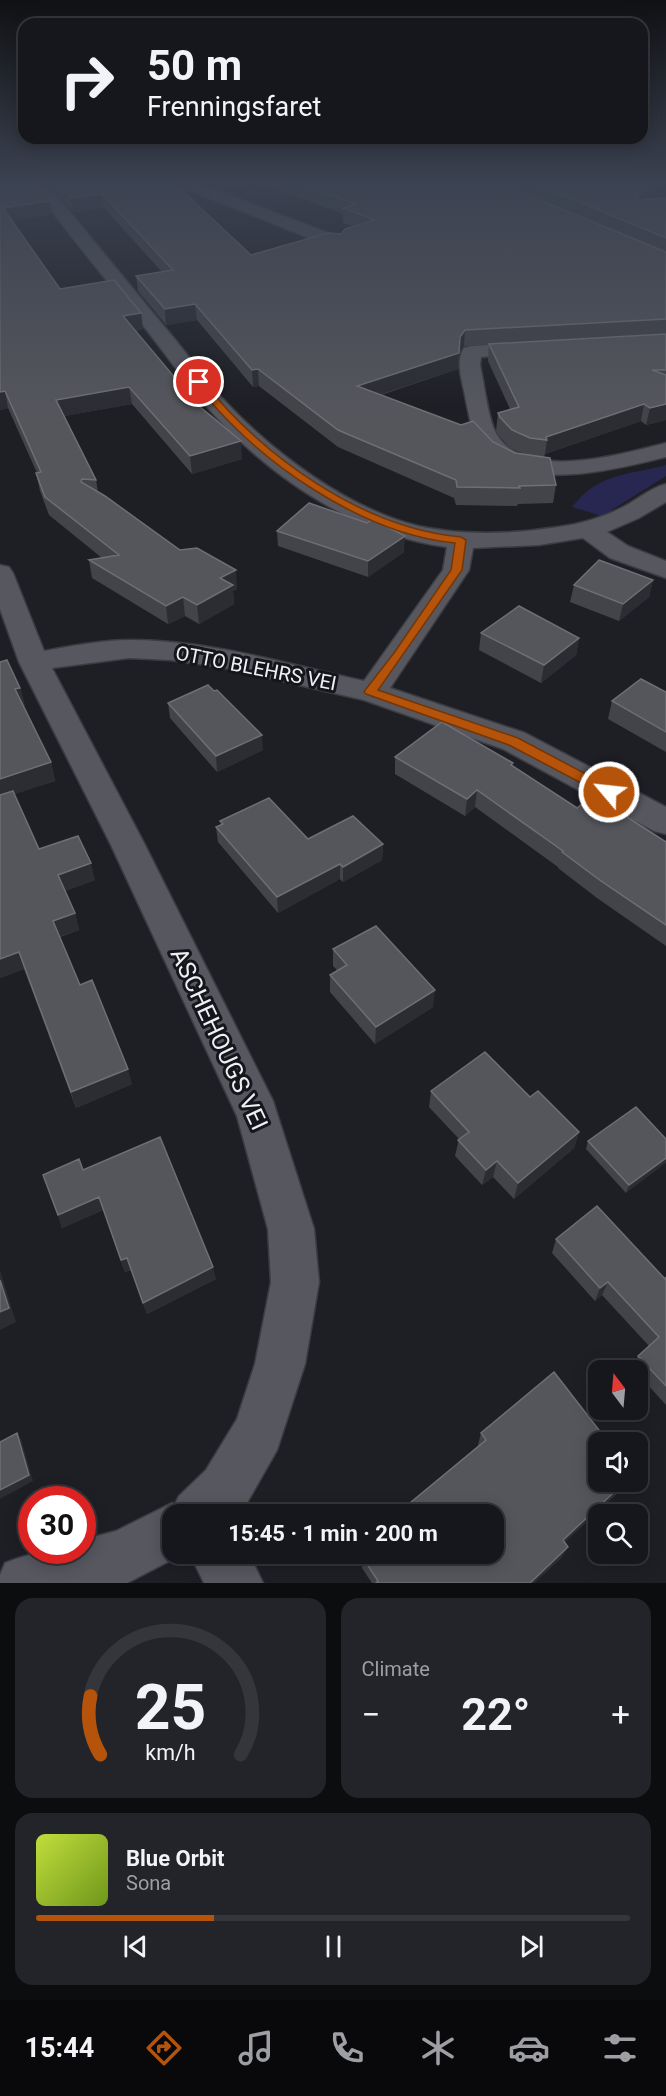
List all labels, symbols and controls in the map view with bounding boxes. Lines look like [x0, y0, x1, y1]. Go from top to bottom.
text: 50 m [147, 41, 242, 90]
icon: right [48, 42, 126, 120]
text: Frenningsfaret [147, 91, 321, 123]
pin [173, 356, 224, 407]
icon: arrive [182, 365, 215, 398]
street label: OTTO BLEHRS VEI [173, 641, 339, 695]
position arrow [577, 760, 641, 824]
street label: ASCHEHOUGS VEI [165, 944, 273, 1134]
north arrow [588, 1360, 648, 1420]
map controls [588, 1360, 648, 1564]
button: sound [588, 1432, 648, 1492]
speed limit sign: 30 [18, 1486, 96, 1564]
button: search [588, 1504, 648, 1564]
text: 15:45 · 1 min · 200 m [228, 1521, 438, 1546]
text: Climate [362, 1657, 430, 1681]
text: 25 [134, 1671, 206, 1744]
text: 22° [461, 1688, 530, 1741]
text: − [362, 1695, 380, 1734]
text: + [611, 1695, 630, 1734]
text: km/h [145, 1740, 195, 1765]
text: Blue Orbit [126, 1846, 224, 1871]
text: Sona [126, 1871, 171, 1895]
icon: previous [119, 1930, 152, 1963]
icon: pause [317, 1930, 350, 1963]
icon: next [515, 1930, 548, 1963]
icon: directions [143, 2027, 185, 2069]
icon: music [235, 2027, 277, 2069]
icon: phone [326, 2027, 368, 2069]
icon: climate [417, 2027, 459, 2069]
icon: car [508, 2027, 550, 2069]
icon: filters [599, 2027, 641, 2069]
text: 15:44 [25, 2032, 94, 2064]

